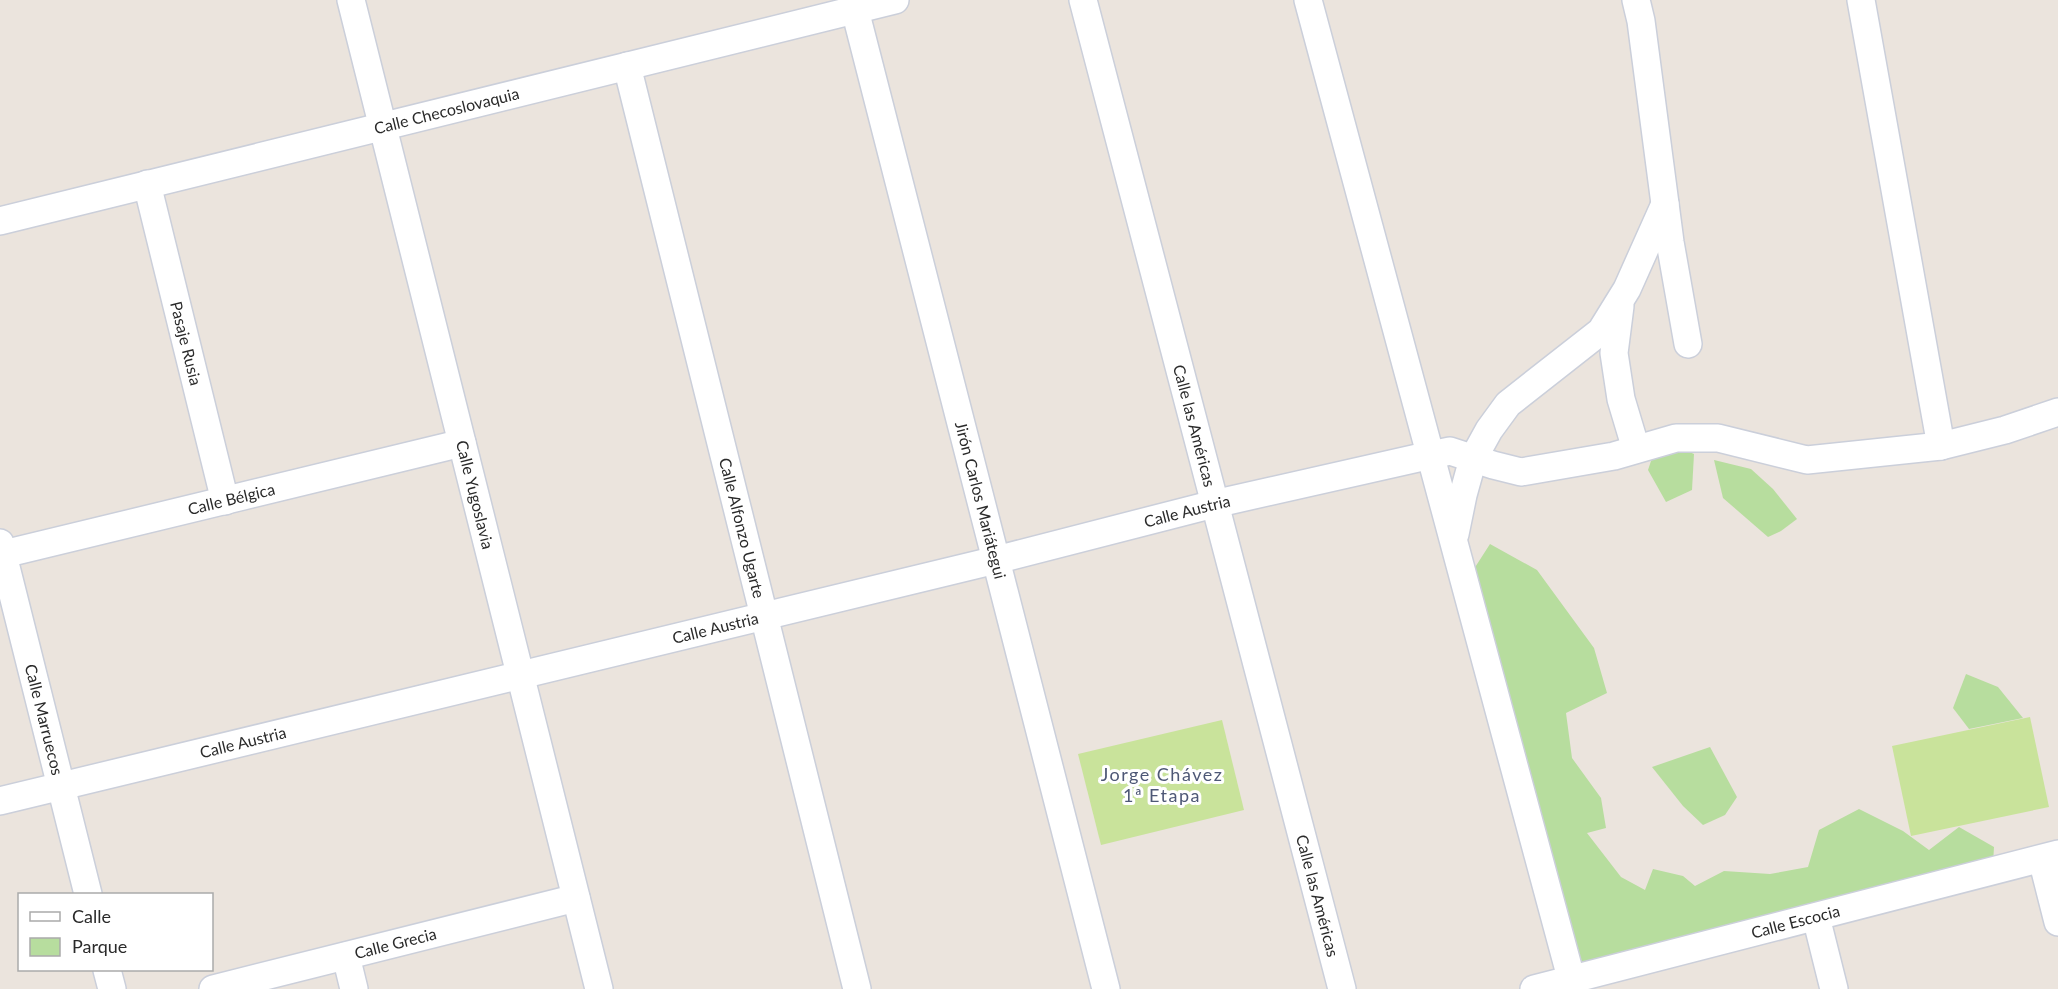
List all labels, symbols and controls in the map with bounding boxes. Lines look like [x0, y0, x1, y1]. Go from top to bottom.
street label: Calle Checoslovaquia [372, 83, 521, 137]
street label: Pasaje Rusia [167, 299, 206, 387]
street label: Calle las Américas [1170, 362, 1220, 489]
street label: Jirón Carlos Mariátegui [952, 419, 1010, 581]
street label: Calle Yugoslavia [453, 438, 498, 551]
street label: Calle Alfonzo Ugarte [716, 456, 769, 600]
street label: Calle Bélgica [186, 479, 277, 518]
street label: Calle Austria [1142, 491, 1232, 531]
street label: Calle Austria [670, 608, 760, 647]
street label: Calle Marruecos [22, 662, 68, 777]
street label: Calle Austria [198, 722, 288, 761]
district label: Jorge Chávez 1ª Etapa [1101, 763, 1223, 806]
street label: Calle las Américas [1293, 832, 1343, 959]
legend [18, 893, 213, 971]
street label: Calle Escocia [1749, 901, 1842, 942]
text: Calle [72, 905, 111, 927]
street label: Calle Grecia [352, 923, 438, 962]
text: Parque [72, 935, 127, 957]

